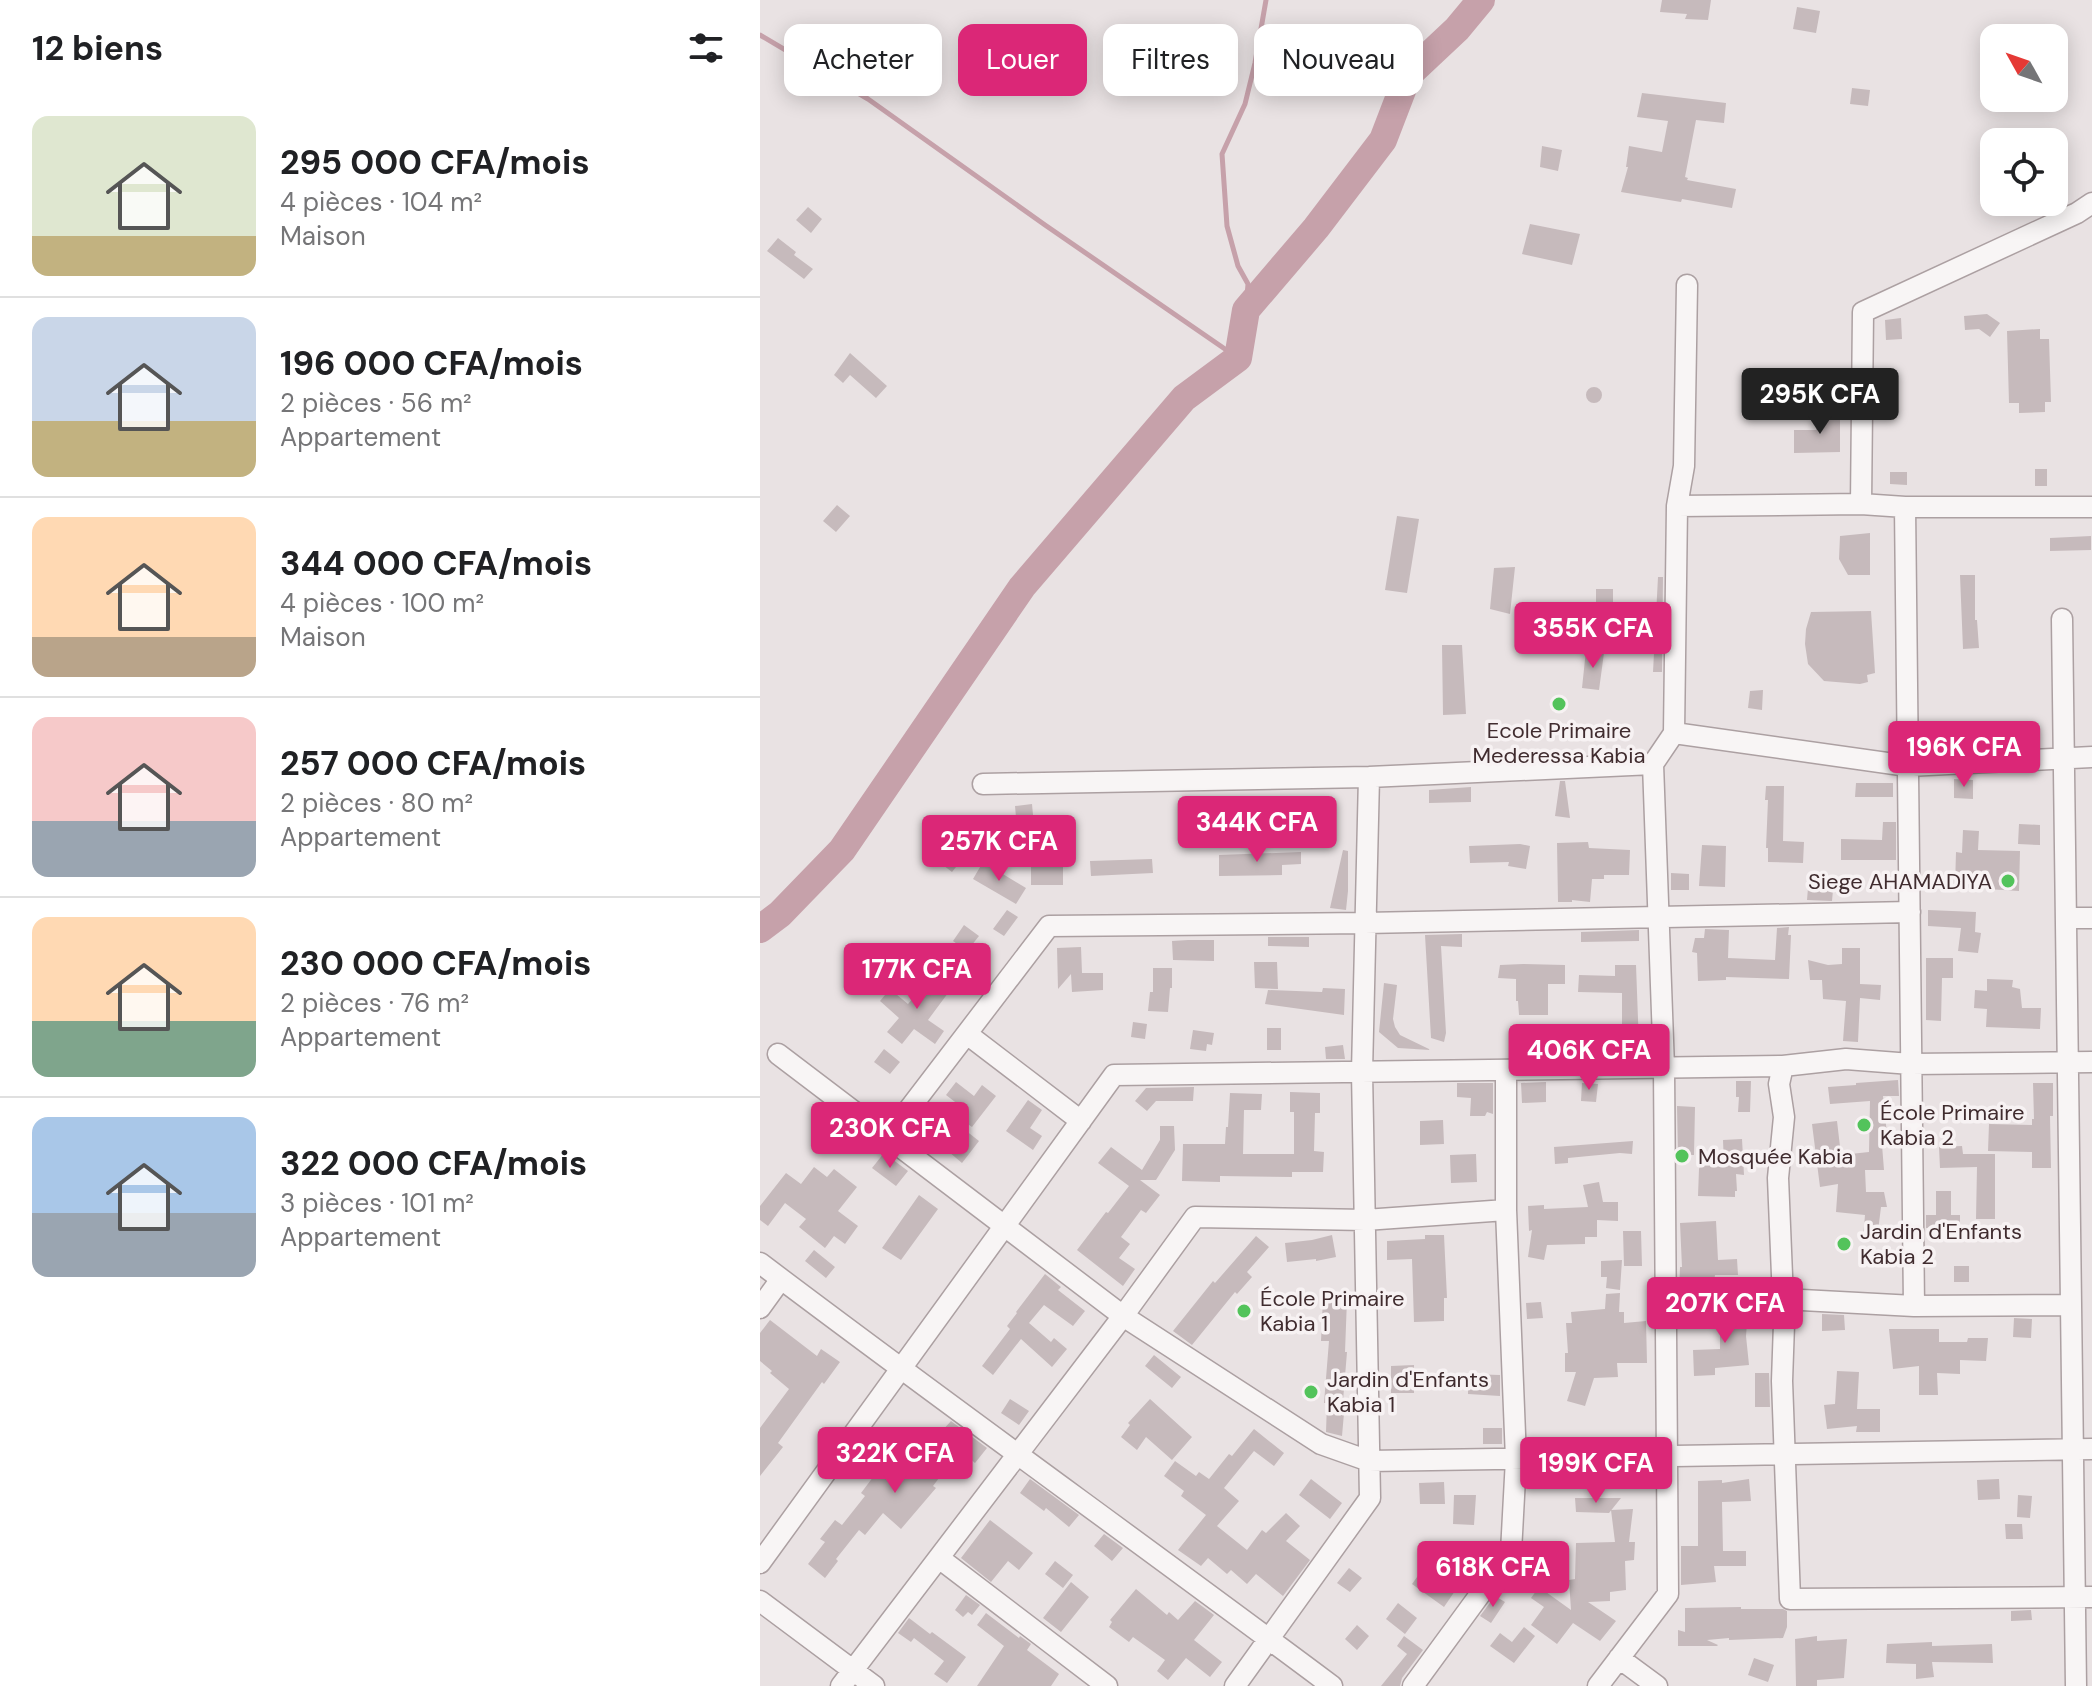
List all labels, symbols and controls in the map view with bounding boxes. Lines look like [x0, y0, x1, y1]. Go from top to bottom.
chip: Acheter [784, 24, 942, 96]
chip: Louer [958, 24, 1087, 96]
chip: Filtres [1103, 24, 1238, 96]
chip: Nouveau [1254, 24, 1423, 96]
north arrow [1980, 24, 2068, 112]
map controls [1980, 24, 2068, 216]
text: 12 biens [32, 26, 163, 71]
icon: filters [684, 26, 728, 70]
button: locate [1980, 128, 2068, 216]
text: 295 000 CFA/mois [280, 140, 590, 185]
icon: home [96, 148, 192, 244]
text: 4 pièces · 104 m² [280, 185, 482, 219]
text: Maison [280, 219, 366, 253]
text: 196 000 CFA/mois [280, 341, 583, 386]
icon: home [96, 349, 192, 445]
pin: 295K CFA [1737, 368, 1903, 436]
text: 295K CFA [1760, 377, 1880, 411]
text: 2 pièces · 56 m² [280, 386, 472, 420]
text: Appartement [280, 420, 441, 454]
text: 344 000 CFA/mois [280, 541, 592, 586]
icon: home [96, 549, 192, 645]
text: 4 pièces · 100 m² [280, 586, 484, 620]
pin: 355K CFA [1510, 602, 1676, 670]
text: 355K CFA [1532, 611, 1654, 645]
text: Maison [280, 620, 366, 654]
marker: Ecole Primaire Mederessa Kabia [1550, 695, 1568, 713]
place label: Ecole Primaire Mederessa Kabia [1473, 716, 1645, 770]
pin: 196K CFA [1881, 721, 2047, 789]
text: 196K CFA [1906, 730, 2022, 764]
text: 257 000 CFA/mois [280, 741, 586, 786]
icon: home [96, 749, 192, 845]
text: 2 pièces · 80 m² [280, 786, 473, 820]
pin: 344K CFA [1174, 796, 1340, 864]
text: 344K CFA [1196, 805, 1318, 839]
pin: 257K CFA [916, 815, 1082, 883]
text: Appartement [280, 820, 441, 854]
text: 257K CFA [940, 824, 1058, 858]
place label: Siege AHAMADIYA [1808, 867, 1992, 896]
marker: Siege AHAMADIYA [1999, 872, 2017, 890]
text: 230 000 CFA/mois [280, 941, 591, 986]
pin: 177K CFA [834, 943, 1000, 1011]
icon: home [96, 949, 192, 1045]
text: 177K CFA [862, 952, 972, 986]
text: 2 pièces · 76 m² [280, 986, 469, 1020]
text: Appartement [280, 1020, 441, 1054]
pin: 406K CFA [1506, 1024, 1672, 1092]
text: 406K CFA [1527, 1033, 1651, 1067]
place label: École Primaire Kabia 2 [1880, 1098, 2025, 1152]
pin: 230K CFA [807, 1102, 973, 1170]
text: 230K CFA [829, 1111, 951, 1145]
marker: École Primaire Kabia 2 [1855, 1116, 1873, 1134]
text: 322 000 CFA/mois [280, 1141, 587, 1186]
place label: Mosquée Kabia [1698, 1142, 1853, 1171]
marker: Mosquée Kabia [1673, 1147, 1691, 1165]
icon: home [96, 1149, 192, 1245]
text: 3 pièces · 101 m² [280, 1186, 474, 1220]
place label: Jardin d'Enfants Kabia 2 [1860, 1217, 2022, 1271]
text: Appartement [280, 1220, 441, 1254]
marker: Jardin d'Enfants Kabia 2 [1835, 1235, 1853, 1253]
pin: 207K CFA [1642, 1277, 1808, 1345]
place label: École Primaire Kabia 1 [1260, 1284, 1405, 1338]
text: 207K CFA [1665, 1286, 1785, 1320]
marker: École Primaire Kabia 1 [1235, 1302, 1253, 1320]
place label: Jardin d'Enfants Kabia 1 [1327, 1365, 1489, 1419]
marker: Jardin d'Enfants Kabia 1 [1302, 1383, 1320, 1401]
pin: 322K CFA [812, 1427, 978, 1495]
text: 322K CFA [836, 1436, 954, 1470]
pin: 199K CFA [1513, 1437, 1679, 1505]
text: 199K CFA [1538, 1446, 1654, 1480]
pin: 618K CFA [1410, 1541, 1576, 1609]
text: 618K CFA [1435, 1550, 1551, 1584]

